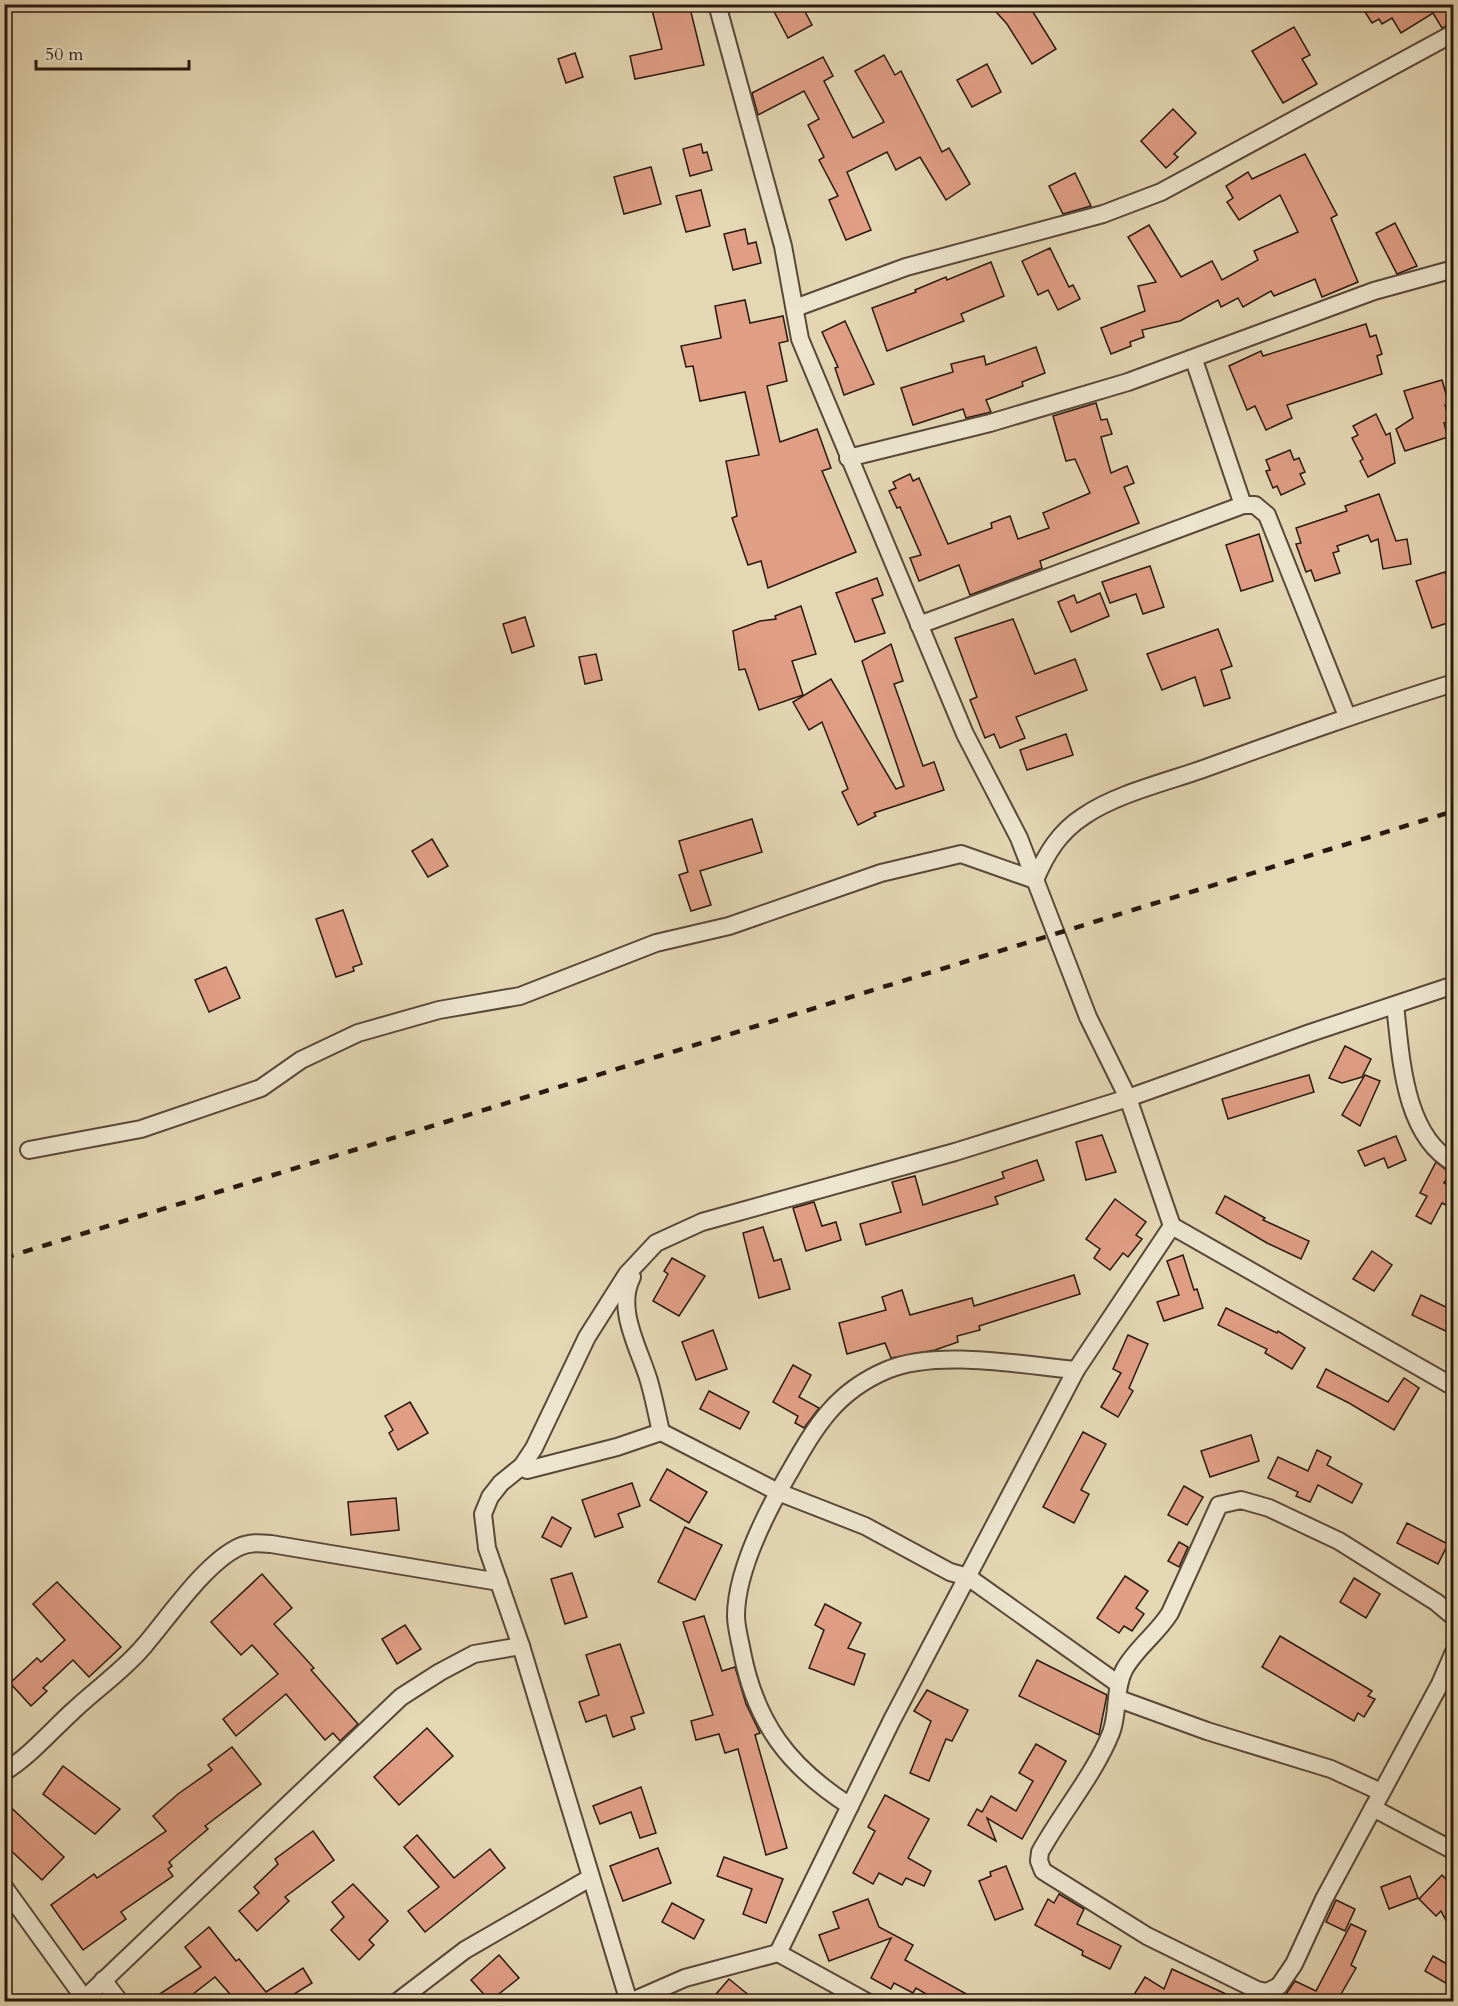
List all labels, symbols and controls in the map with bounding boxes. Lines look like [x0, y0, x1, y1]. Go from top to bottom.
scale bar [36, 33, 189, 71]
text: 50 m [45, 42, 84, 67]

